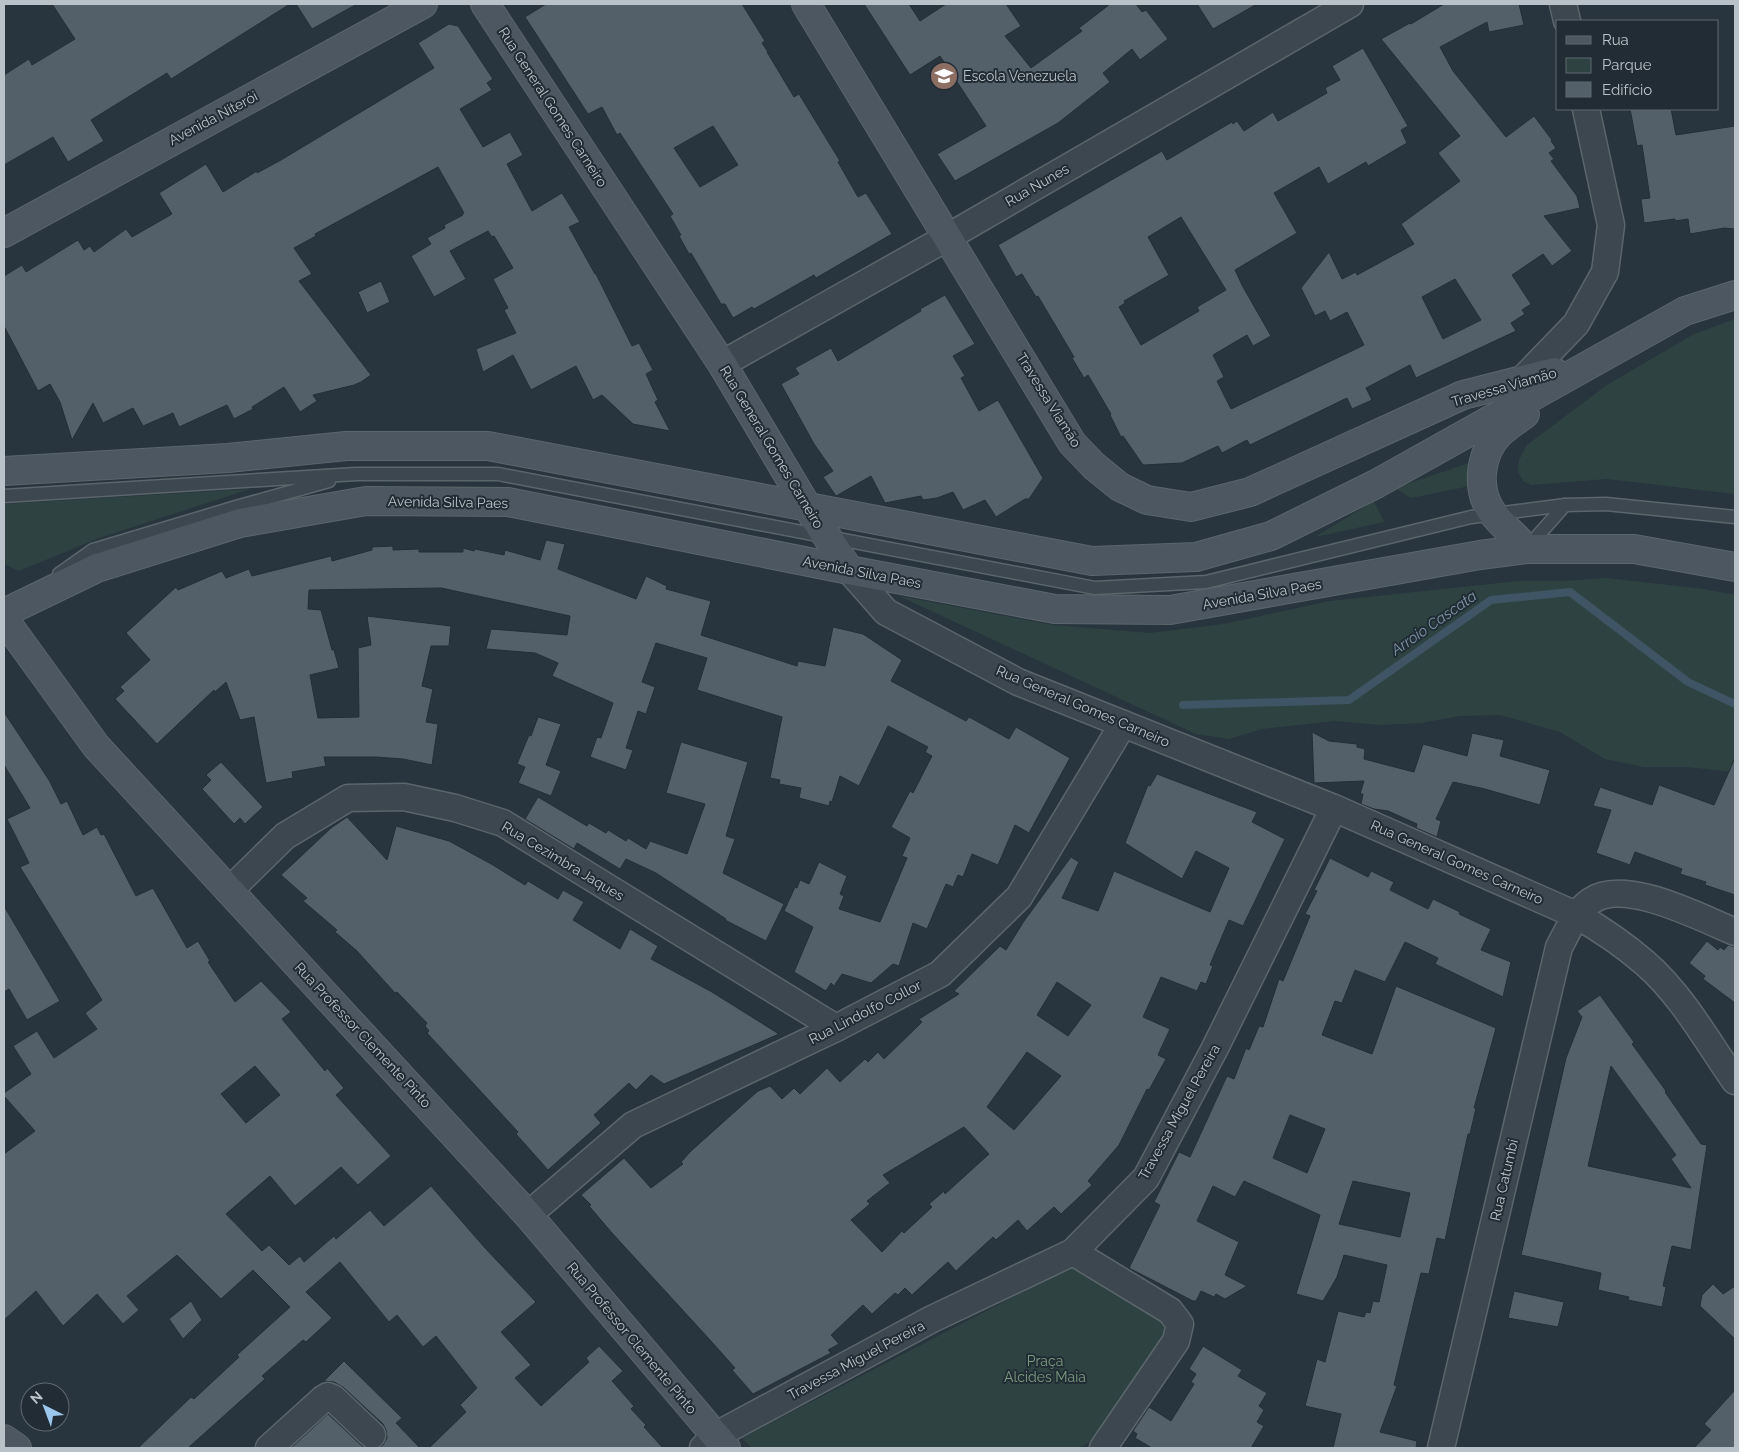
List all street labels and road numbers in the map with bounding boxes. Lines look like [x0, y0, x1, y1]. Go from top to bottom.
street label: Rua General Gomes Carneiro [495, 24, 611, 190]
street label: Avenida Niterói [166, 88, 260, 148]
street label: Rua Nunes [1002, 160, 1072, 210]
street label: Travessa Viamão [1014, 350, 1084, 450]
street label: Rua General Gomes Carneiro [717, 363, 827, 531]
street label: Travessa Viamão [1450, 364, 1558, 410]
street label: Avenida Silva Paes [388, 493, 509, 511]
street label: Avenida Silva Paes [801, 553, 923, 591]
street label: Avenida Silva Paes [1201, 576, 1323, 612]
street label: Rua General Gomes Carneiro [994, 662, 1172, 750]
street label: Rua General Gomes Carneiro [1368, 817, 1546, 907]
street label: Rua Cezimbra Jaques [499, 818, 627, 904]
street label: Rua Professor Clemente Pinto [291, 959, 435, 1111]
street label: Rua Lindolfo Collor [806, 977, 924, 1047]
street label: Travessa Miguel Pereira [1135, 1041, 1223, 1183]
street label: Rua Catumbi [1487, 1138, 1521, 1222]
street label: Rua Professor Clemente Pinto [564, 1259, 700, 1417]
street label: Travessa Miguel Pereira [785, 1317, 927, 1403]

